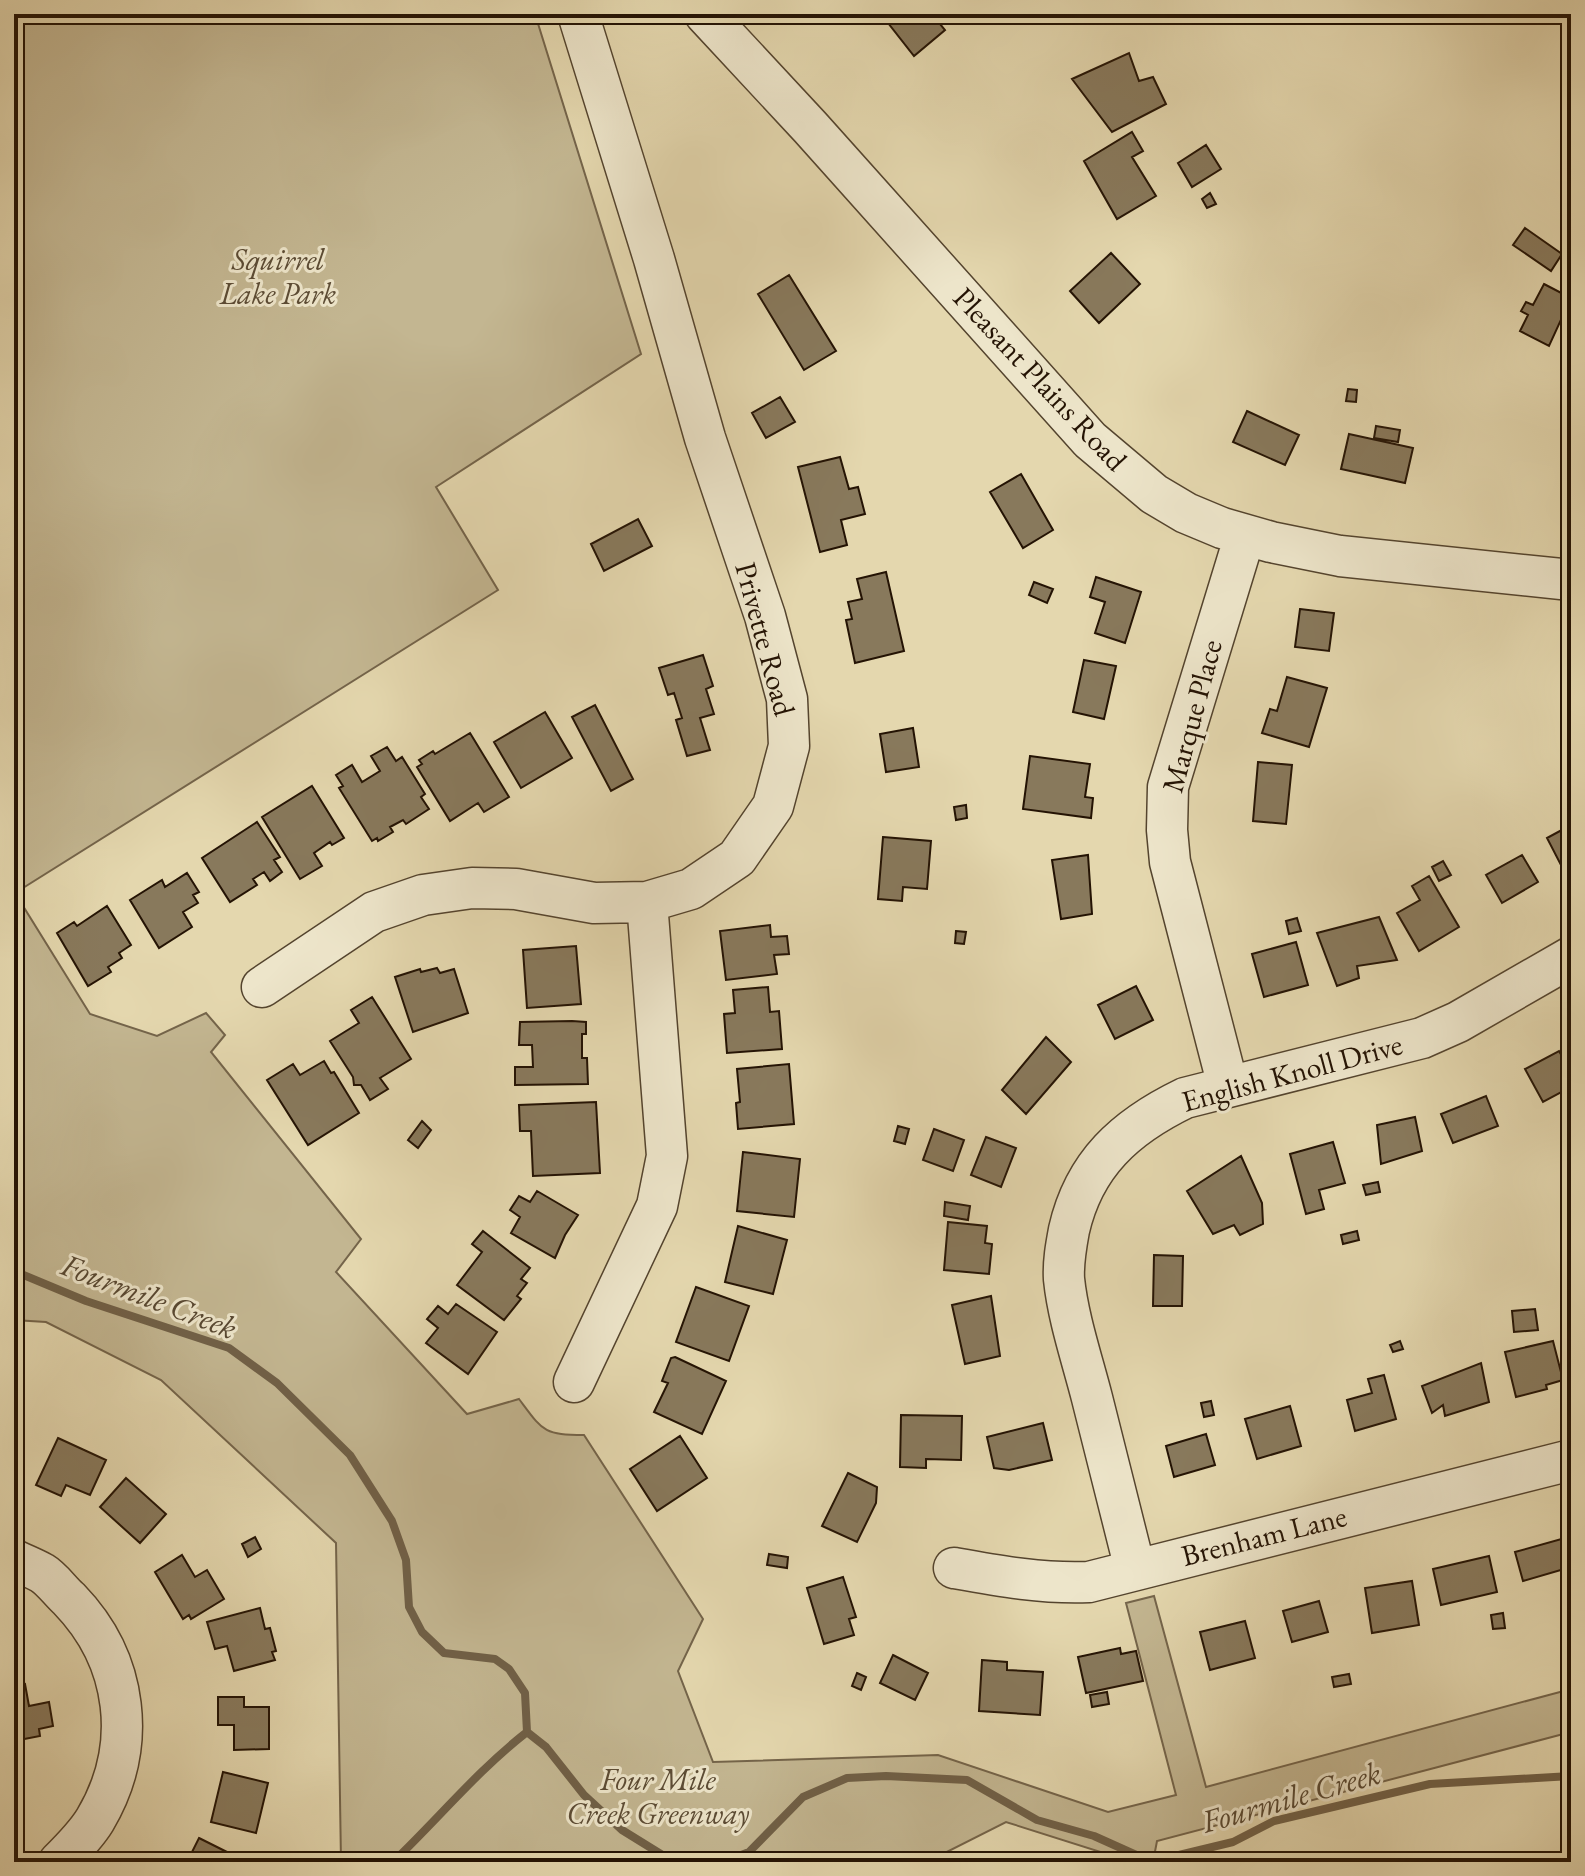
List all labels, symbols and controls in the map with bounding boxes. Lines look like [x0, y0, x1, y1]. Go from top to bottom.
park label: Squirrel Lake Park [219, 240, 336, 313]
street label: Pleasant Plains Road [945, 278, 1136, 479]
street label: Privette Road [726, 558, 805, 721]
street label: Marque Place [1152, 635, 1231, 797]
street label: English Knoll Drive [1177, 1024, 1406, 1121]
water label: Fourmile Creek [54, 1243, 243, 1349]
street label: Brenham Lane [1177, 1496, 1351, 1575]
water label: Fourmile Creek [1196, 1751, 1386, 1843]
park label: Four Mile Creek Greenway [567, 1760, 749, 1833]

